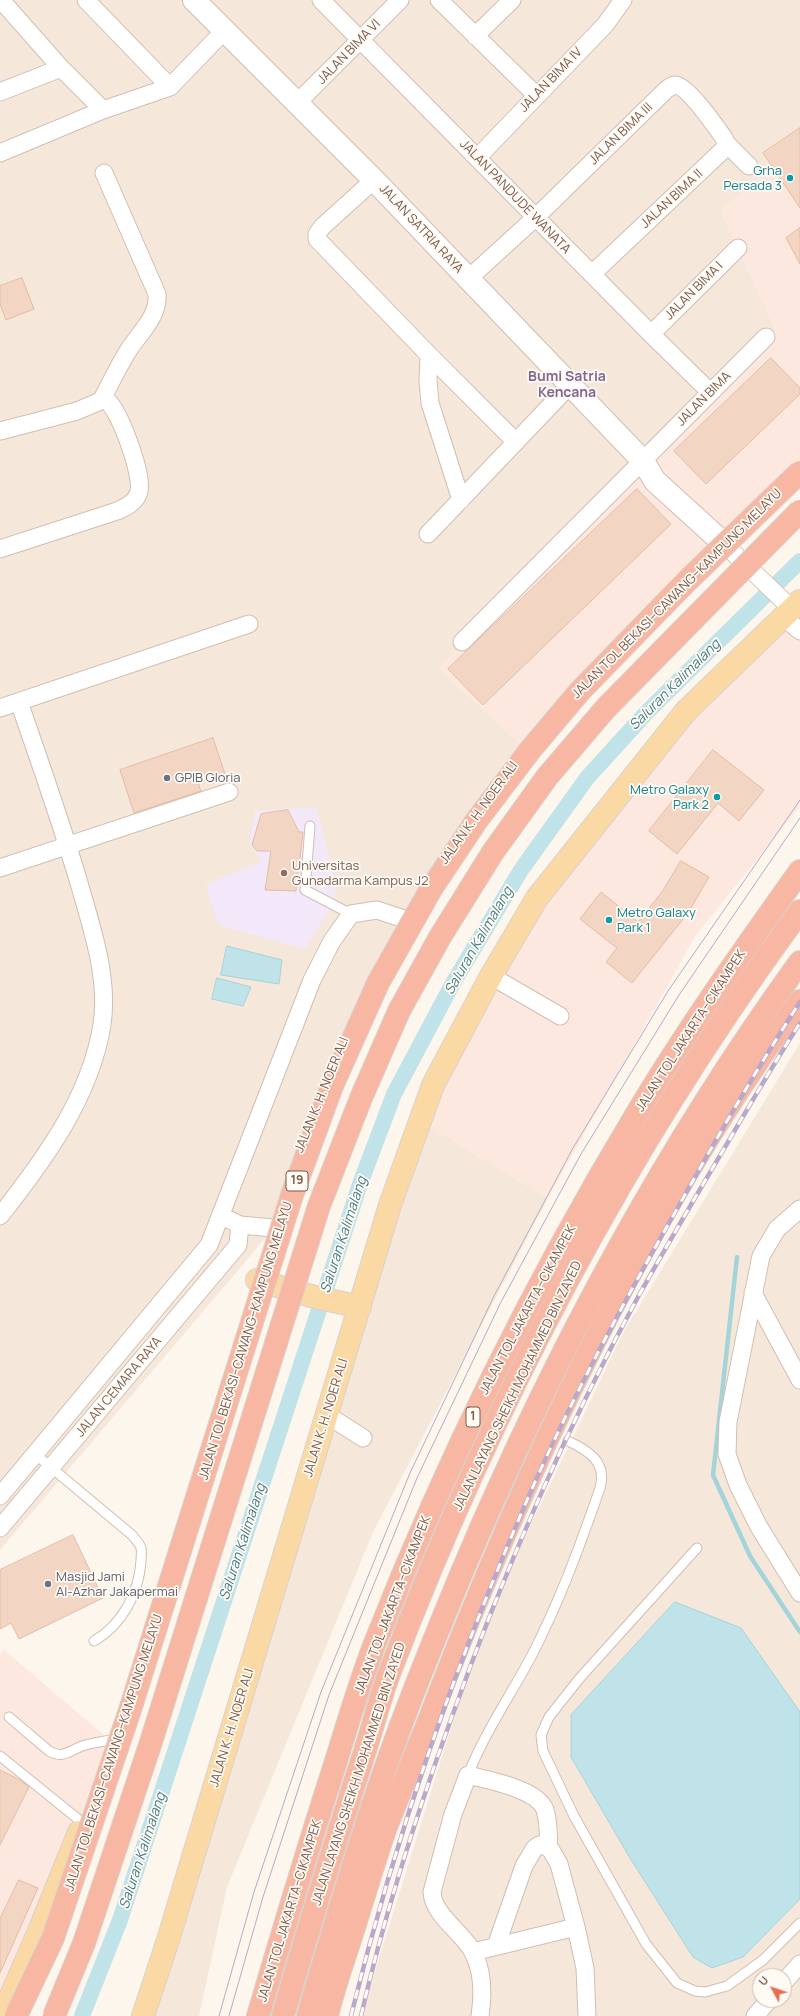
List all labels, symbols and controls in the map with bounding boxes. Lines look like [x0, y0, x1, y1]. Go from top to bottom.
street label: JALAN BIMA VI [314, 16, 384, 88]
street label: JALAN BIMA IV [516, 44, 586, 116]
street label: JALAN BIMA III [586, 100, 656, 168]
street label: JALAN PANDUDE WANATA [456, 137, 574, 257]
place label: Grha Persada 3 [723, 163, 782, 194]
street label: JALAN BIMA II [638, 166, 706, 232]
marker: Grha Persada 3 [785, 173, 795, 183]
street label: JALAN SATRIA RAYA [376, 181, 466, 277]
street label: JALAN BIMA I [662, 259, 726, 323]
district label: Bumi Satria Kencana [528, 369, 606, 402]
street label: JALAN BIMA [674, 369, 734, 429]
street label: JALAN TOL BEKASI–CAWANG–KAMPUNG MELAYU [569, 486, 785, 702]
water label: Saluran Kalimalang [626, 636, 724, 734]
street label: JALAN K. H. NOER ALI [436, 759, 522, 867]
place label: GPIB Gloria [175, 770, 240, 786]
marker: GPIB Gloria [162, 773, 172, 783]
place label: Metro Galaxy Park 2 [630, 782, 709, 813]
marker: Metro Galaxy Park 2 [712, 792, 722, 802]
place label: Universitas Gunadarma Kampus J2 [292, 858, 429, 889]
marker: Universitas Gunadarma Kampus J2 [279, 868, 289, 878]
water label: Saluran Kalimalang [441, 884, 517, 998]
place label: Metro Galaxy Park 1 [617, 905, 696, 936]
marker: Metro Galaxy Park 1 [604, 915, 614, 925]
street label: JALAN TOL JAKARTA–CIKAMPEK [633, 947, 749, 1115]
street label: JALAN K. H. NOER ALI [292, 1035, 352, 1155]
road number: 19 [286, 1171, 308, 1191]
water label: Saluran Kalimalang [317, 1175, 371, 1295]
street label: JALAN TOL BEKASI–CAWANG–KAMPUNG MELAYU [196, 1200, 296, 1482]
street label: JALAN TOL JAKARTA–CIKAMPEK [477, 1223, 579, 1397]
street label: JALAN LAYANG SHEIKH MOHAMMED BIN ZAYED [451, 1259, 585, 1513]
street label: JALAN CEMARA RAYA [73, 1334, 165, 1440]
street label: JALAN K. H. NOER ALI [301, 1357, 351, 1479]
road number: 1 [466, 1407, 480, 1427]
water label: Saluran Kalimalang [216, 1482, 270, 1602]
street label: JALAN TOL JAKARTA–CIKAMPEK [352, 1514, 434, 1696]
place label: Masjid Jami Al-Azhar Jakapermai [56, 1569, 178, 1600]
marker: Masjid Jami Al-Azhar Jakapermai [43, 1579, 53, 1589]
street label: JALAN TOL BEKASI–CAWANG–KAMPUNG MELAYU [62, 1613, 166, 1893]
street label: JALAN LAYANG SHEIKH MOHAMMED BIN ZAYED [309, 1641, 409, 1907]
street label: JALAN K. H. NOER ALI [207, 1667, 257, 1789]
water label: Saluran Kalimalang [116, 1791, 170, 1911]
street label: JALAN TOL JAKARTA–CIKAMPEK [255, 1818, 325, 2004]
north arrow [752, 1968, 792, 2008]
text: U [755, 1973, 771, 1988]

